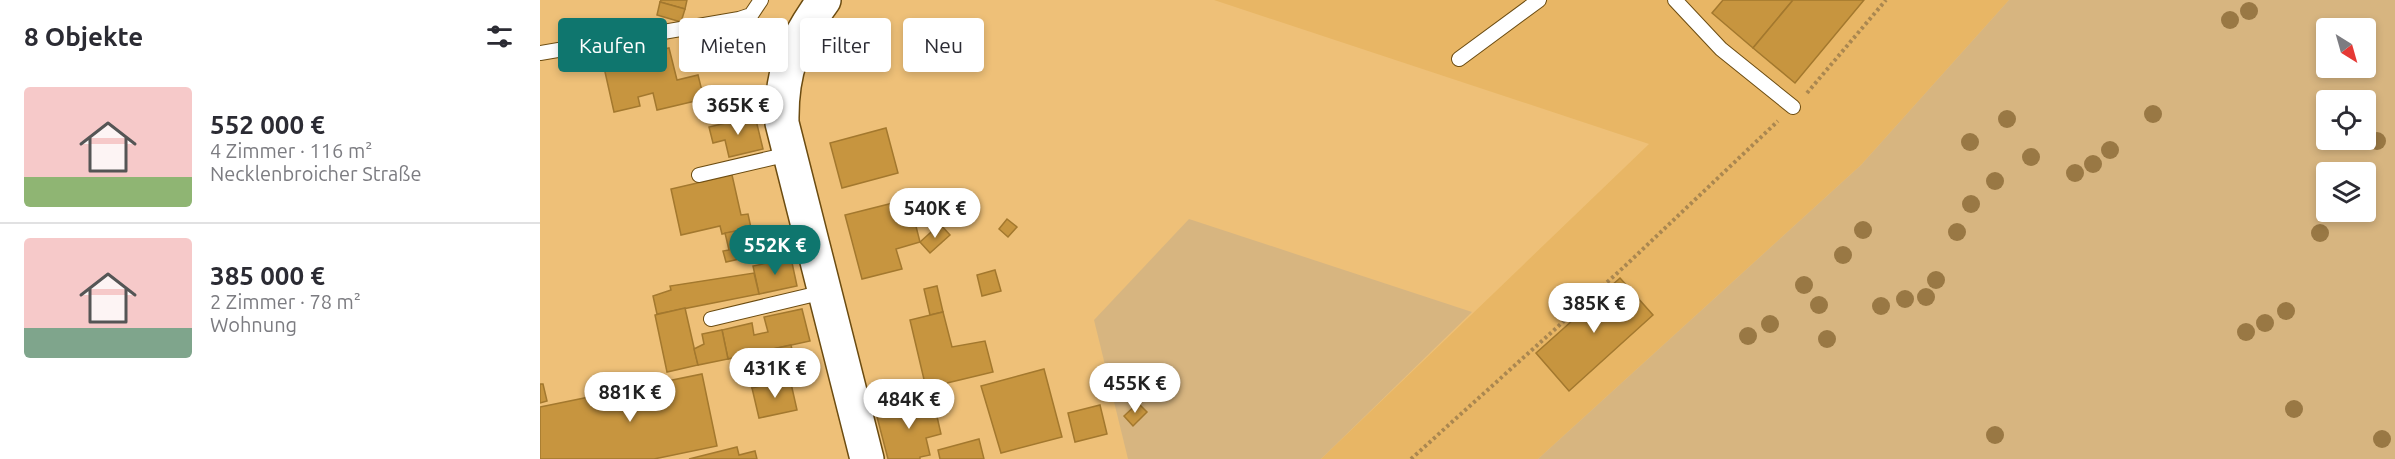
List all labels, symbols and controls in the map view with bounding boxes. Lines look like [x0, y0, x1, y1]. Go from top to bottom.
chip: Kaufen [558, 18, 667, 72]
chip: Mieten [679, 18, 788, 72]
chip: Filter [800, 18, 891, 72]
chip: Neu [903, 18, 984, 72]
north arrow [2316, 18, 2376, 78]
map controls [2316, 18, 2376, 222]
icon: filters [483, 20, 516, 53]
text: 8 Objekte [24, 22, 143, 51]
pin: 365K € [689, 85, 787, 136]
button: locate [2316, 90, 2376, 150]
text: 365K € [706, 93, 770, 116]
text: 552 000 € [210, 110, 325, 139]
icon: home [72, 111, 144, 183]
text: 4 Zimmer · 116 m² [210, 139, 372, 162]
text: Necklenbroicher Straße [210, 162, 421, 185]
button: layers [2316, 162, 2376, 222]
pin: 540K € [886, 188, 984, 239]
text: 540K € [903, 196, 967, 219]
pin: 552K € [726, 225, 824, 276]
text: 552K € [743, 233, 807, 256]
text: 385 000 € [210, 261, 325, 290]
icon: home [72, 262, 144, 334]
pin: 385K € [1545, 283, 1643, 334]
text: 2 Zimmer · 78 m² [210, 290, 361, 313]
text: 385K € [1562, 291, 1626, 314]
text: Wohnung [210, 313, 297, 336]
pin: 431K € [726, 348, 824, 399]
text: 431K € [743, 356, 807, 379]
pin: 455K € [1086, 363, 1184, 414]
text: 455K € [1103, 371, 1167, 394]
pin: 881K € [581, 372, 679, 423]
pin: 484K € [860, 379, 958, 430]
text: 881K € [598, 380, 662, 403]
text: 484K € [877, 387, 941, 410]

